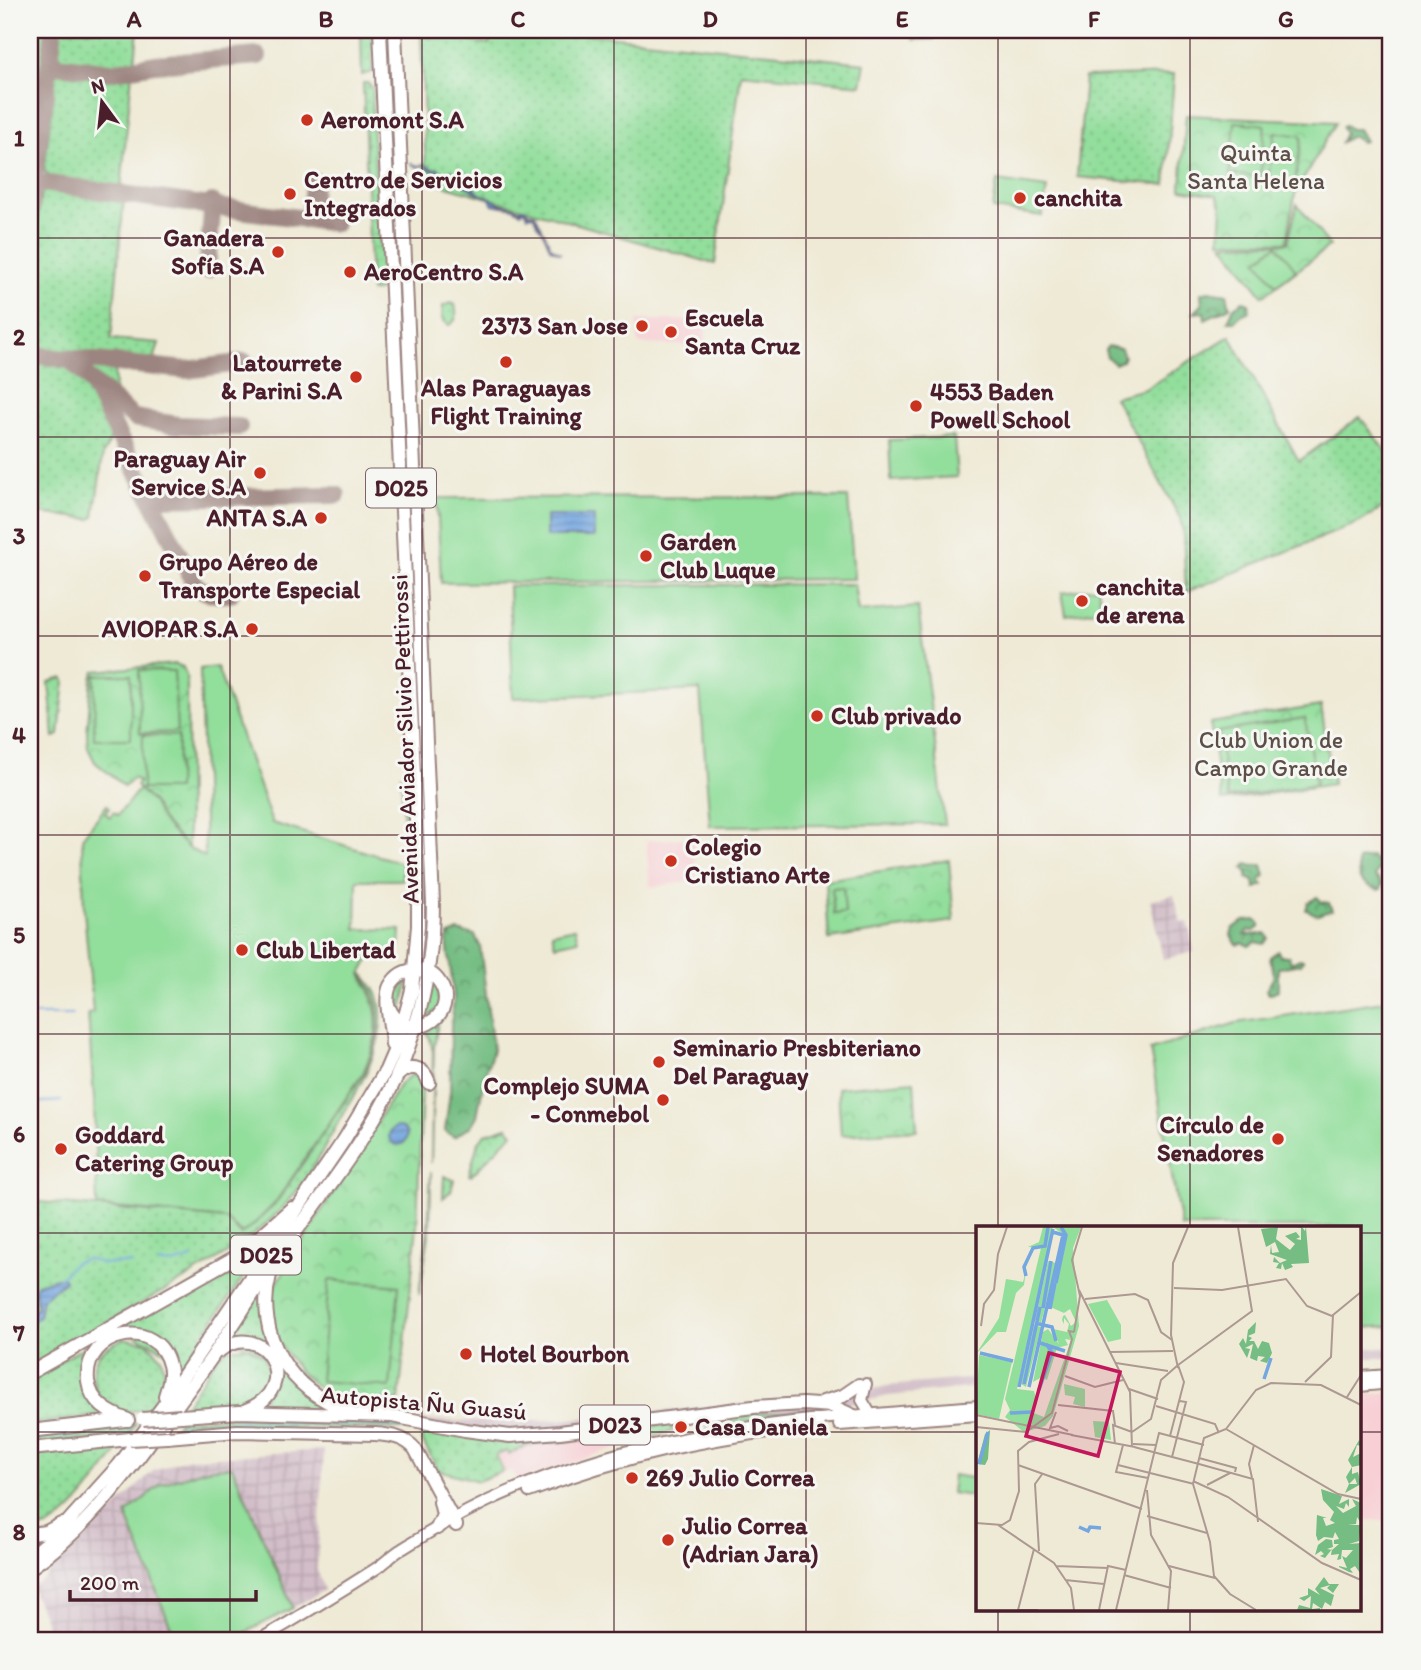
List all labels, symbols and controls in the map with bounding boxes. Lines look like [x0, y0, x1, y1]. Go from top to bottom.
text: A [126, 5, 142, 33]
text: B [319, 5, 334, 33]
text: C [511, 5, 526, 33]
text: D [702, 5, 718, 33]
text: E [896, 5, 909, 33]
text: F [1088, 5, 1101, 33]
text: G [1278, 5, 1294, 33]
north arrow [66, 66, 136, 136]
text: N [89, 73, 107, 99]
place label: Aeromont S.A [320, 105, 464, 134]
marker: Aeromont S.A [299, 112, 315, 128]
text: 1 [14, 124, 25, 152]
park label: Quinta Santa Helena [1187, 138, 1325, 195]
place label: Centro de Servicios Integrados [304, 165, 503, 223]
place label: canchita [1034, 183, 1123, 212]
marker: Centro de Servicios Integrados [282, 186, 298, 202]
marker: canchita [1012, 190, 1028, 206]
place label: Ganadera Sofía S.A [163, 223, 265, 280]
marker: Ganadera Sofía S.A [270, 244, 286, 260]
place label: AeroCentro S.A [363, 257, 524, 286]
marker: AeroCentro S.A [342, 264, 358, 280]
place label: Escuela Santa Cruz [685, 303, 801, 360]
place label: 2373 San Jose [481, 311, 628, 340]
marker: 2373 San Jose [634, 318, 650, 334]
text: 2 [13, 323, 26, 351]
marker: Escuela Santa Cruz [663, 324, 679, 340]
place label: Latourrete & Parini S.A [221, 348, 343, 405]
marker: Alas Paraguayas Flight Training [498, 354, 514, 370]
marker: Latourrete & Parini S.A [348, 369, 364, 385]
place label: Alas Paraguayas Flight Training [420, 373, 591, 431]
place label: 4553 Baden Powell School [930, 377, 1070, 434]
marker: 4553 Baden Powell School [908, 398, 924, 414]
place label: Paraguay Air Service S.A [113, 444, 247, 501]
marker: Paraguay Air Service S.A [252, 465, 268, 481]
road number: D025 [366, 468, 436, 508]
place label: ANTA S.A [205, 503, 308, 532]
marker: ANTA S.A [313, 510, 329, 526]
text: 3 [13, 522, 26, 550]
place label: Garden Club Luque [660, 527, 776, 585]
place label: Grupo Aéreo de Transporte Especial [158, 547, 360, 605]
marker: Garden Club Luque [638, 548, 654, 564]
marker: Grupo Aéreo de Transporte Especial [137, 568, 153, 584]
place label: canchita de arena [1096, 572, 1185, 629]
street label: Avenida Aviador Silvio Pettirossi [384, 574, 425, 904]
marker: canchita de arena [1074, 593, 1090, 609]
place label: AVIOPAR S.A [101, 614, 239, 643]
marker: AVIOPAR S.A [244, 621, 260, 637]
place label: Club privado [831, 701, 962, 731]
marker: Club privado [809, 708, 825, 724]
text: 4 [12, 721, 26, 749]
park label: Club Union de Campo Grande [1194, 725, 1348, 782]
place label: Colegio Cristiano Arte [685, 832, 830, 889]
marker: Colegio Cristiano Arte [663, 853, 679, 869]
text: 5 [13, 921, 25, 949]
place label: Club Libertad [256, 935, 397, 964]
marker: Club Libertad [234, 942, 250, 958]
place label: Seminario Presbiteriano Del Paraguay [673, 1033, 921, 1091]
marker: Seminario Presbiteriano Del Paraguay [651, 1054, 667, 1070]
place label: Complejo SUMA - Conmebol [483, 1071, 650, 1128]
marker: Complejo SUMA - Conmebol [655, 1092, 671, 1108]
place label: Círculo de Senadores [1157, 1110, 1264, 1167]
text: 6 [13, 1120, 25, 1148]
place label: Goddard Catering Group [75, 1120, 234, 1178]
marker: Círculo de Senadores [1270, 1131, 1286, 1147]
marker: Goddard Catering Group [53, 1141, 69, 1157]
inset map [976, 1226, 1362, 1610]
road number: D025 [231, 1236, 301, 1274]
text: 7 [12, 1319, 25, 1347]
place label: Hotel Bourbon [480, 1339, 629, 1368]
marker: Hotel Bourbon [458, 1346, 474, 1362]
street label: Autopista Ñu Guasú [320, 1379, 528, 1426]
road number: D023 [580, 1406, 650, 1444]
place label: Casa Daniela [695, 1412, 829, 1441]
marker: Casa Daniela [673, 1419, 689, 1435]
place label: 269 Julio Correa [646, 1463, 815, 1492]
marker: 269 Julio Correa [624, 1470, 640, 1486]
place label: Julio Correa (Adrian Jara) [681, 1511, 819, 1569]
text: 8 [13, 1518, 26, 1546]
marker: Julio Correa (Adrian Jara) [660, 1532, 676, 1548]
scale bar [70, 1558, 256, 1602]
text: 200 m [80, 1570, 140, 1595]

